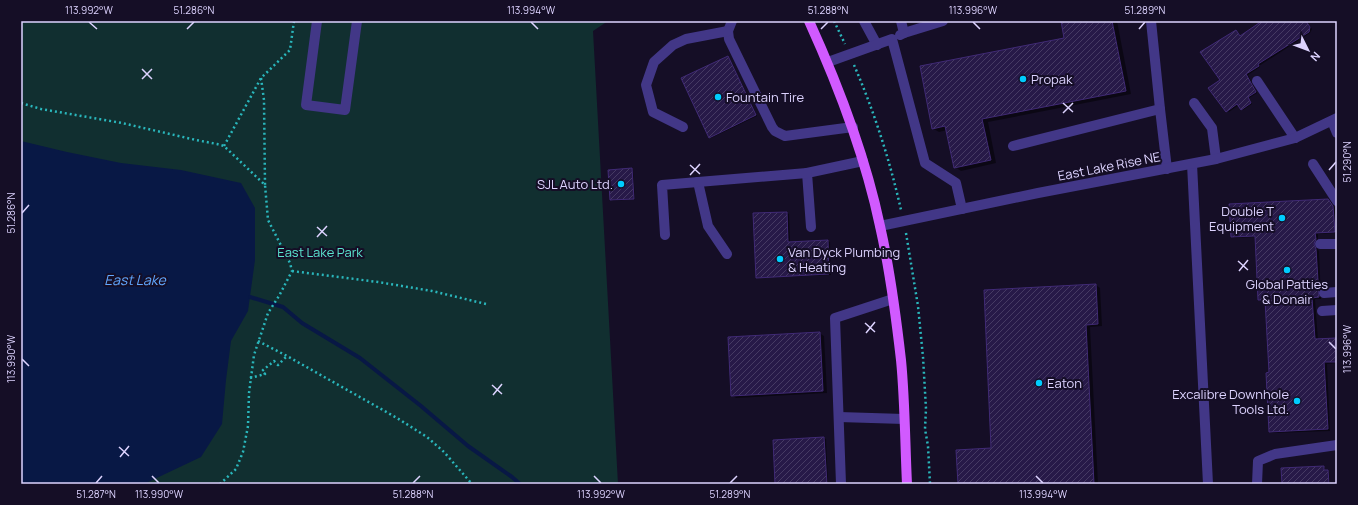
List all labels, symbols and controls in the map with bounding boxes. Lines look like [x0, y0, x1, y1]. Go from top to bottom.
text: 113.992°W [65, 3, 114, 17]
text: 51.286°N [174, 3, 215, 17]
text: 113.994°W [507, 3, 556, 17]
text: 51.288°N [808, 3, 848, 17]
text: 113.996°W [949, 3, 998, 17]
text: 51.289°N [1125, 3, 1166, 17]
north arrow [1288, 30, 1328, 70]
text: N [1308, 49, 1324, 65]
place label: Propak [1031, 70, 1073, 88]
marker: Propak [1018, 74, 1028, 84]
place label: Fountain Tire [726, 88, 805, 106]
marker: Fountain Tire [713, 92, 723, 102]
text: 51.290°N [1340, 141, 1354, 183]
street label: East Lake Rise NE [1056, 147, 1162, 185]
place label: SJL Auto Ltd. [537, 175, 613, 193]
marker: SJL Auto Ltd. [616, 179, 626, 189]
text: 51.286°N [4, 192, 18, 233]
place label: Double T Equipment [1209, 202, 1274, 235]
marker: Double T Equipment [1277, 213, 1287, 223]
park label: East Lake Park [277, 243, 363, 261]
place label: Van Dyck Plumbing & Heating [788, 243, 900, 276]
marker: Van Dyck Plumbing & Heating [775, 254, 785, 264]
marker: Global Patties & Donair [1282, 265, 1292, 275]
water label: East Lake [104, 270, 167, 289]
place label: Global Patties & Donair [1246, 275, 1328, 308]
text: 113.996°W [1340, 324, 1354, 373]
text: 113.990°W [4, 334, 18, 383]
place label: Eaton [1047, 374, 1082, 392]
marker: Eaton [1034, 378, 1044, 388]
place label: Excalibre Downhole Tools Ltd. [1172, 385, 1289, 418]
marker: Excalibre Downhole Tools Ltd. [1292, 396, 1302, 406]
text: 51.287°N [76, 487, 116, 501]
text: 113.990°W [135, 487, 184, 501]
text: 51.288°N [393, 487, 433, 501]
text: 113.992°W [577, 487, 626, 501]
text: 51.289°N [710, 487, 751, 501]
text: 113.994°W [1019, 487, 1068, 501]

